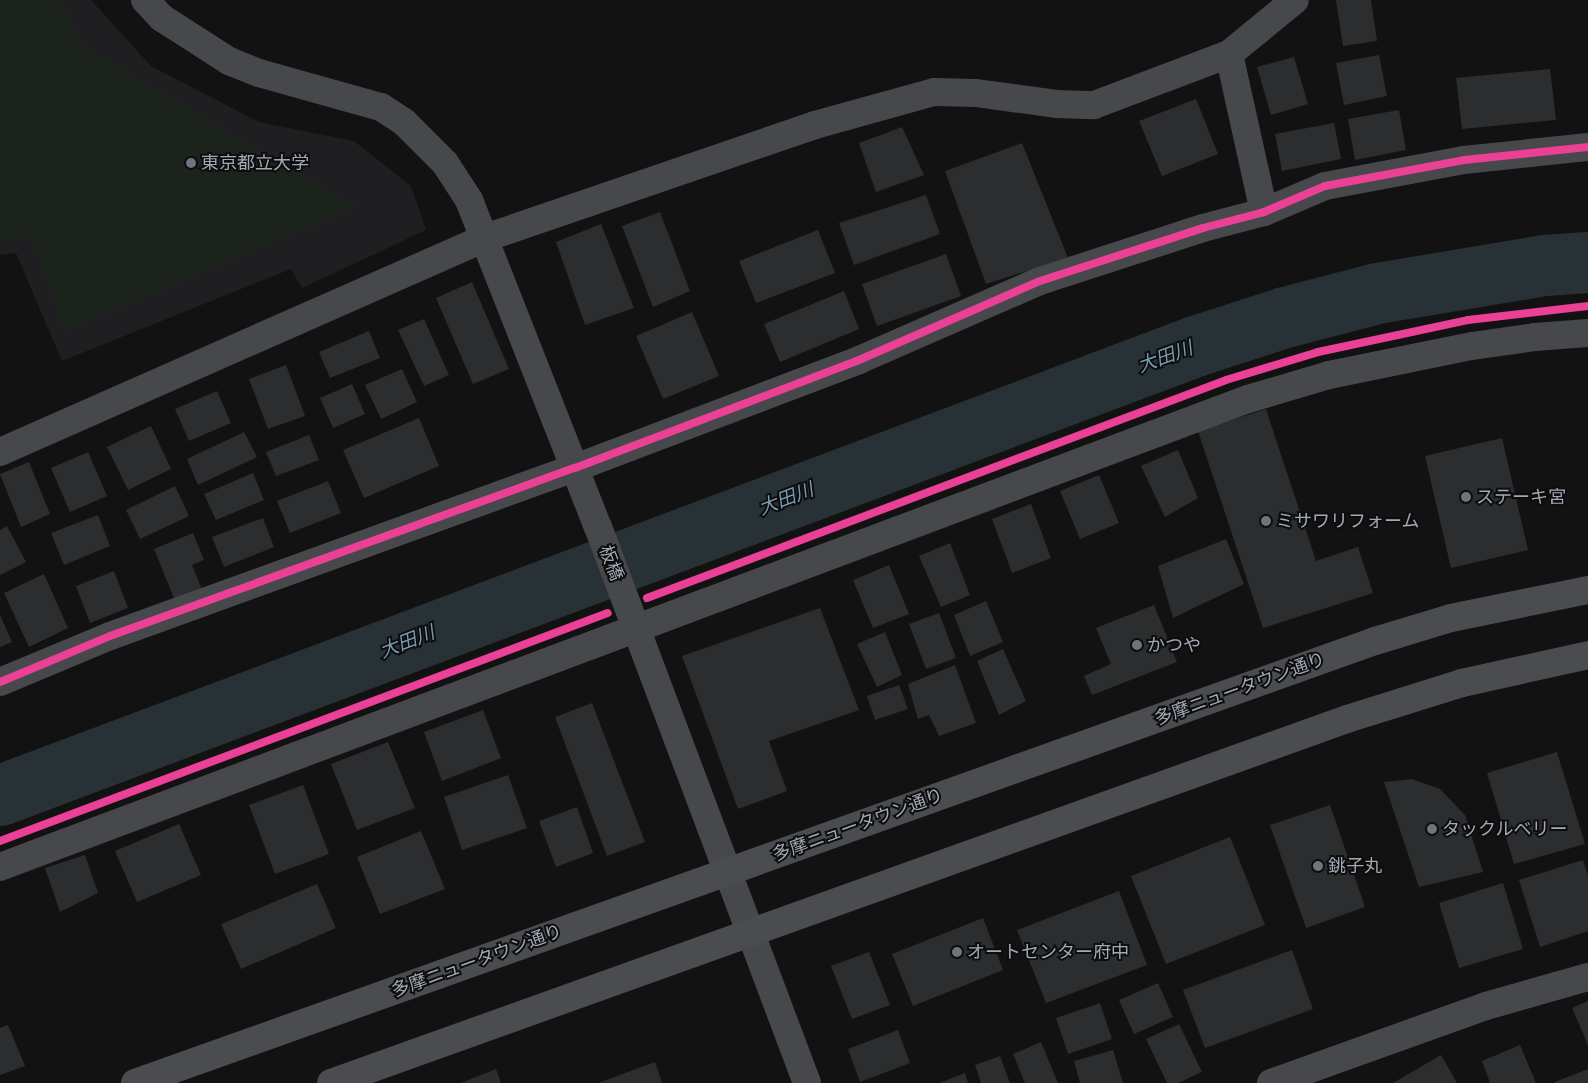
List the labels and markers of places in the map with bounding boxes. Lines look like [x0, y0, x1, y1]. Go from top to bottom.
place label: 東京都立大学 [201, 152, 309, 174]
marker: 東京都立大学 [185, 157, 197, 169]
place label: ステーキ宮 [1476, 486, 1566, 508]
marker: ステーキ宮 [1460, 491, 1472, 503]
place label: ミサワリフォーム [1276, 510, 1420, 532]
marker: ミサワリフォーム [1260, 515, 1272, 527]
place label: かつや [1147, 634, 1201, 656]
marker: かつや [1131, 639, 1143, 651]
place label: タックルベリー [1442, 818, 1568, 840]
marker: タックルベリー [1426, 823, 1438, 835]
place label: 銚子丸 [1328, 855, 1382, 877]
marker: 銚子丸 [1312, 860, 1324, 872]
place label: オートセンター府中 [967, 941, 1129, 963]
marker: オートセンター府中 [951, 946, 963, 958]

